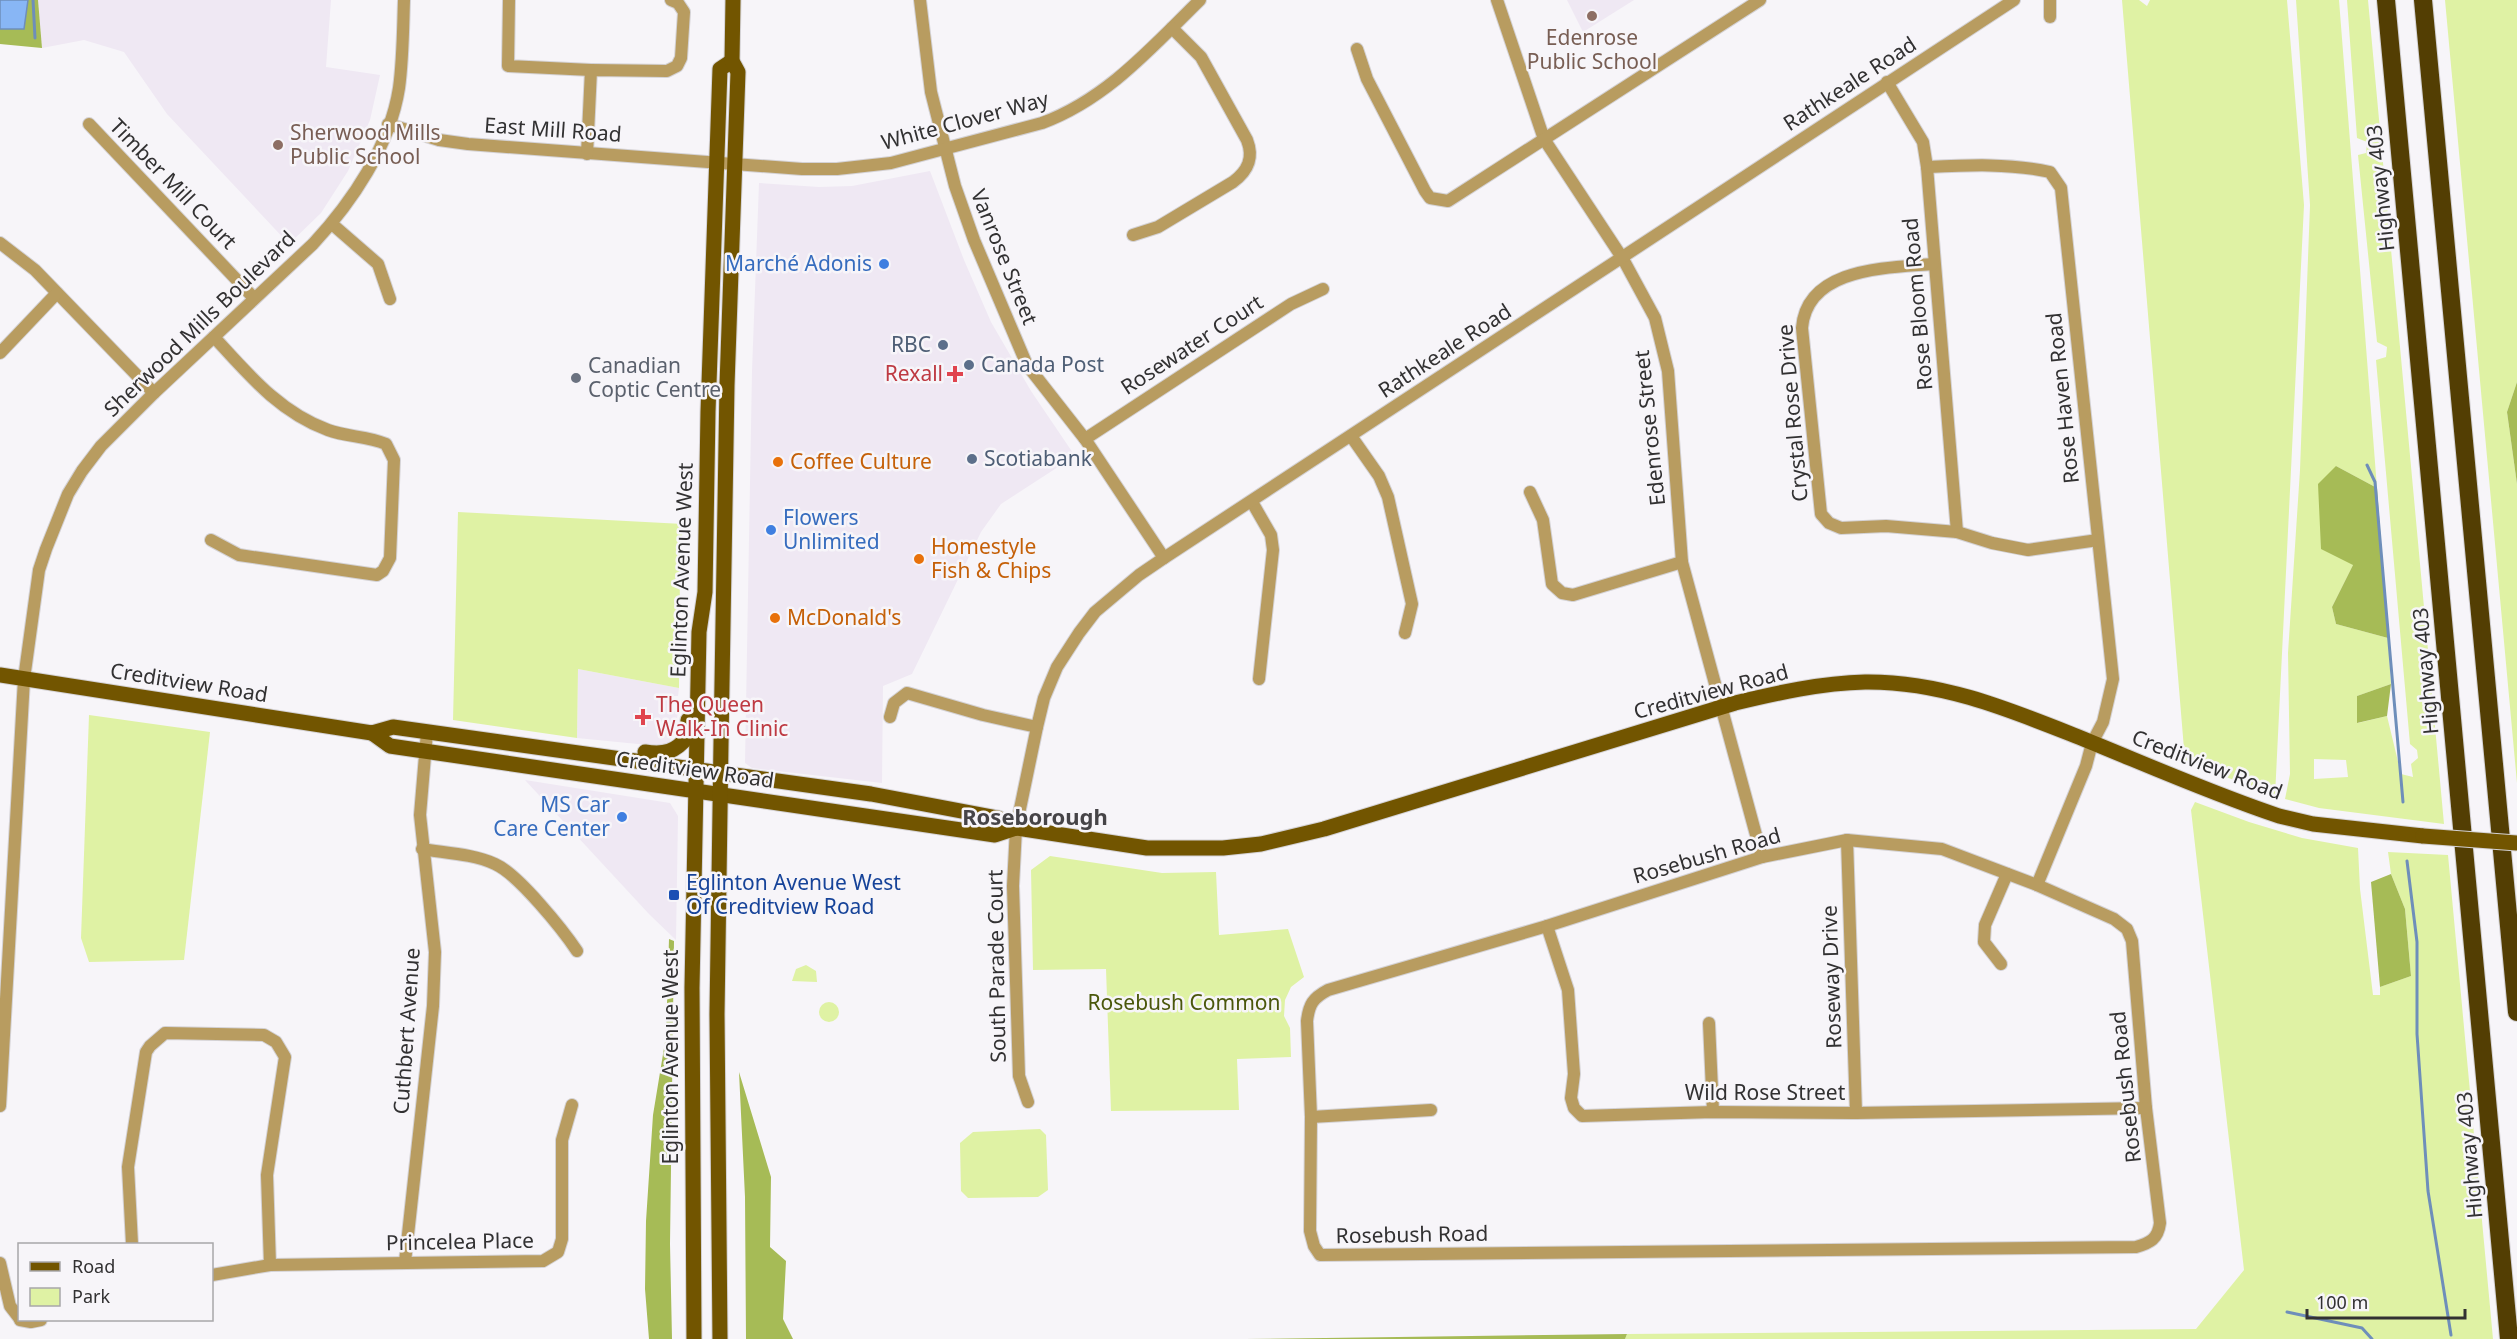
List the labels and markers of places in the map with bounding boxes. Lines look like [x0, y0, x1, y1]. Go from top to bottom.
marker: Edenrose Public School [1585, 9, 1599, 23]
place label: Edenrose Public School [1527, 23, 1657, 75]
place label: Sherwood Mills Public School [290, 118, 441, 170]
marker: Sherwood Mills Public School [271, 138, 285, 152]
place label: Marché Adonis [725, 249, 872, 277]
marker: Marché Adonis [877, 257, 891, 271]
place label: RBC [891, 330, 931, 358]
marker: RBC [936, 338, 950, 352]
place label: Canada Post [981, 350, 1104, 378]
place label: Canadian Coptic Centre [588, 351, 721, 403]
marker: Canada Post [962, 358, 976, 372]
place label: Rexall [885, 359, 943, 387]
marker: Rexall [948, 367, 962, 381]
marker: Canadian Coptic Centre [569, 371, 583, 385]
place label: Scotiabank [984, 444, 1093, 472]
place label: Coffee Culture [790, 447, 932, 475]
marker: Scotiabank [965, 452, 979, 466]
marker: Coffee Culture [771, 455, 785, 469]
place label: Flowers Unlimited [783, 503, 880, 555]
marker: Flowers Unlimited [764, 523, 778, 537]
place label: Homestyle Fish & Chips [931, 532, 1051, 584]
marker: Homestyle Fish & Chips [912, 552, 926, 566]
place label: McDonald's [787, 603, 901, 631]
marker: McDonald's [768, 611, 782, 625]
place label: The Queen Walk-In Clinic [656, 690, 788, 742]
marker: The Queen Walk-In Clinic [634, 708, 652, 726]
place label: MS Car Care Center [493, 790, 610, 842]
marker: MS Car Care Center [615, 810, 629, 824]
place label: Eglinton Avenue West Of Creditview Road [686, 868, 901, 920]
marker: Eglinton Avenue West Of Creditview Road [667, 888, 681, 902]

